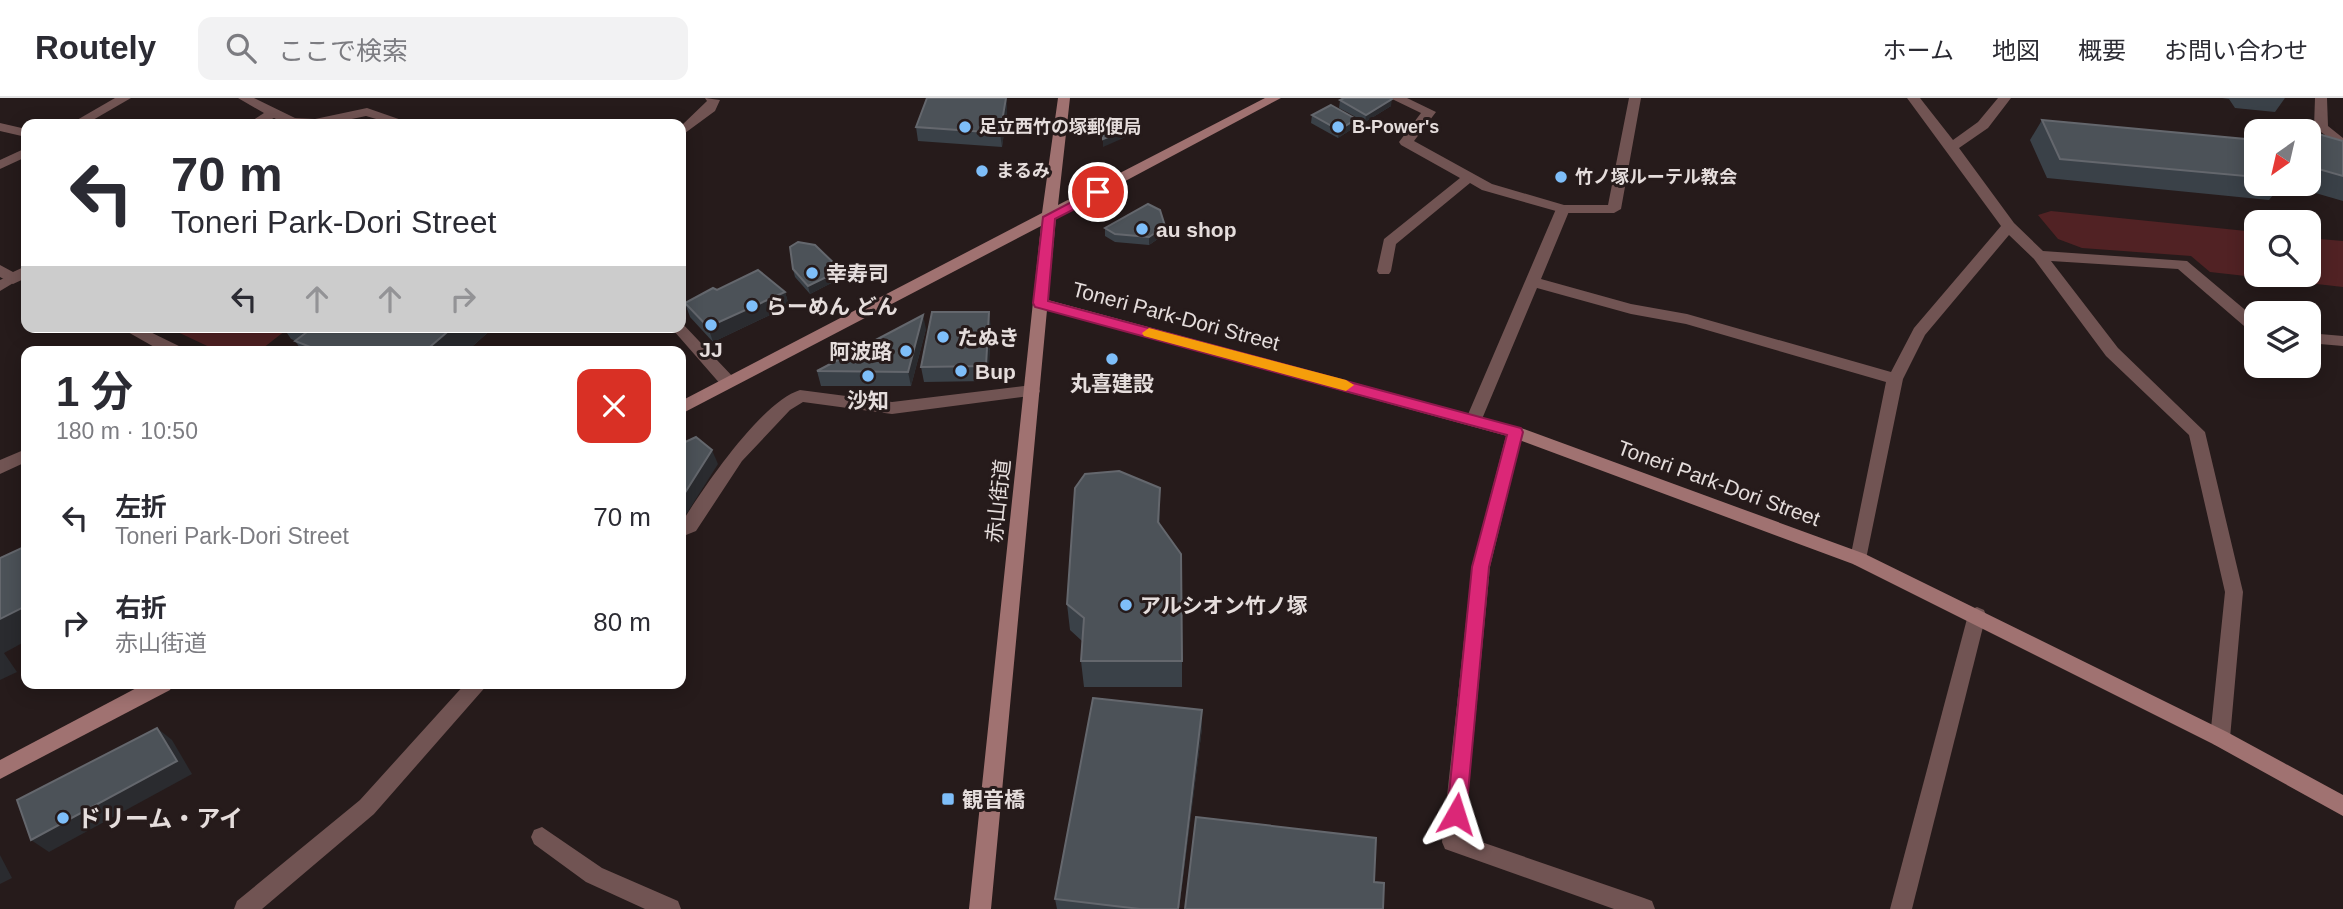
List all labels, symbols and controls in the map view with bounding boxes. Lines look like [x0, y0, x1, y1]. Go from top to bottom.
search box [198, 17, 688, 80]
text: Routely [35, 29, 156, 66]
icon: search [222, 29, 260, 67]
text: ここで検索 [278, 36, 408, 66]
text: ホーム [1883, 37, 1954, 64]
text: 地図 [1992, 37, 2040, 64]
text: 概要 [2078, 37, 2126, 64]
text: お問い合わせ [2164, 37, 2308, 64]
place label: 足立西竹の塚郵便局 [979, 117, 1141, 137]
place label: B-Power's [1352, 117, 1439, 137]
marker: 足立西竹の塚郵便局 [957, 119, 973, 135]
marker: B-Power's [1330, 119, 1346, 135]
north arrow [2244, 119, 2320, 196]
map controls [2244, 119, 2321, 378]
icon: left [56, 147, 147, 238]
text: 70 m [171, 147, 283, 201]
place label: まるみ [996, 161, 1050, 181]
pin [1068, 162, 1128, 222]
marker: まるみ [974, 163, 990, 179]
place label: 竹ノ塚ルーテル教会 [1575, 167, 1737, 187]
marker: 竹ノ塚ルーテル教会 [1553, 169, 1569, 185]
icon: arrive [1079, 173, 1117, 211]
text: Toneri Park-Dori Street [171, 204, 496, 240]
button: search [2244, 210, 2321, 287]
place label: au shop [1156, 218, 1237, 241]
marker: au shop [1134, 221, 1150, 237]
place label: 幸寿司 [826, 262, 889, 285]
marker: 幸寿司 [804, 265, 820, 281]
street label: Toneri Park-Dori Street [1070, 277, 1282, 355]
icon: left [225, 280, 263, 318]
icon: ahead [298, 280, 336, 318]
icon: ahead [371, 280, 409, 318]
icon: right [444, 280, 482, 318]
place label: らーめん どん [766, 295, 898, 318]
marker: らーめん どん [744, 298, 760, 314]
button: layers [2244, 301, 2321, 378]
marker: JJ [703, 317, 719, 333]
place label: たぬき [957, 326, 1020, 349]
marker: たぬき [935, 329, 951, 345]
place label: JJ [699, 338, 723, 361]
place label: 阿波路 [829, 340, 892, 363]
marker: 阿波路 [898, 343, 914, 359]
marker: 丸喜建設 [1104, 351, 1120, 367]
place label: Bup [975, 360, 1016, 383]
marker: Bup [953, 363, 969, 379]
text: 1 分 [56, 368, 133, 415]
marker: 沙知 [860, 368, 876, 384]
button: close [577, 369, 651, 443]
place label: 丸喜建設 [1070, 372, 1154, 395]
place label: 沙知 [847, 389, 889, 412]
text: 180 m · 10:50 [56, 418, 198, 444]
street label: Toneri Park-Dori Street [1615, 436, 1823, 530]
street label: 赤山街道 [982, 458, 1014, 544]
text: 左折 [115, 492, 167, 522]
icon: left [56, 499, 94, 537]
text: 70 m [593, 502, 651, 532]
text: Toneri Park-Dori Street [115, 523, 349, 549]
text: 右折 [115, 593, 167, 623]
place label: アルシオン竹ノ塚 [1140, 594, 1308, 617]
marker: アルシオン竹ノ塚 [1118, 597, 1134, 613]
icon: right [56, 604, 94, 642]
text: 80 m [593, 607, 651, 637]
text: 赤山街道 [115, 630, 207, 656]
position arrow [1419, 777, 1493, 851]
place label: 観音橋 [962, 788, 1025, 811]
marker: 観音橋 [940, 791, 956, 807]
place label: ドリーム・アイ [77, 805, 243, 832]
marker: ドリーム・アイ [55, 810, 71, 826]

